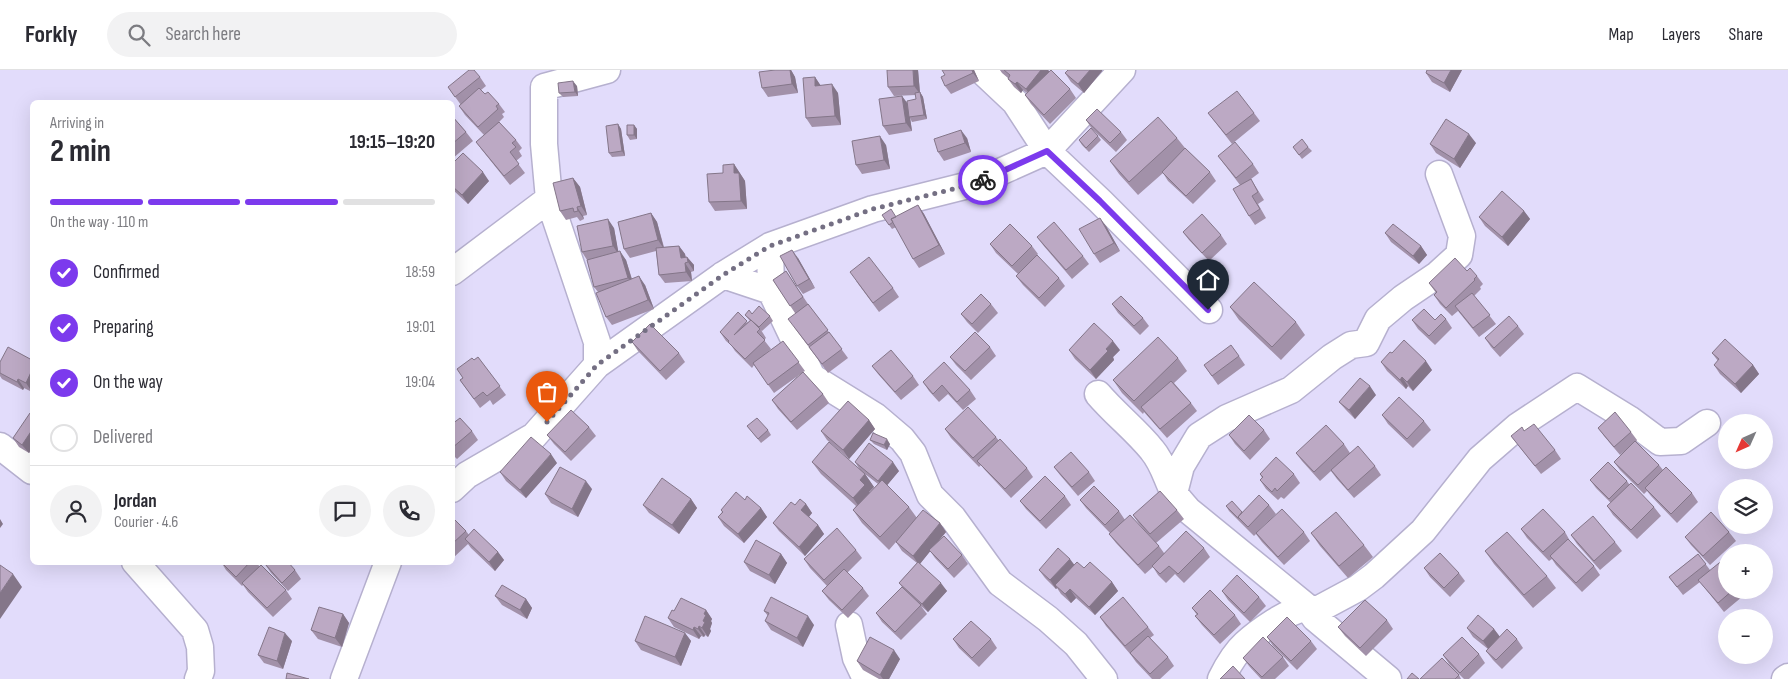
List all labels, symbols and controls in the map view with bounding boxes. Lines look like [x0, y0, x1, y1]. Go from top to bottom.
search box [107, 12, 457, 57]
text: Forkly [25, 20, 77, 49]
icon: search [125, 21, 153, 49]
text: Search here [165, 23, 241, 46]
text: Map [1609, 24, 1634, 45]
text: Layers [1662, 24, 1701, 45]
text: Share [1729, 24, 1763, 45]
text: Arriving in [50, 114, 104, 133]
text: 19:15–19:20 [349, 131, 435, 154]
text: 2 min [50, 132, 111, 171]
courier [958, 155, 1008, 205]
icon: bike [969, 166, 997, 194]
text: On the way · 110 m [50, 213, 148, 232]
icon: check [50, 259, 78, 287]
pin [1187, 259, 1229, 310]
text: Confirmed [93, 261, 160, 284]
text: 18:59 [406, 263, 435, 282]
icon: home [1194, 266, 1222, 294]
icon: check [50, 314, 78, 342]
text: Preparing [93, 316, 154, 339]
text: 19:01 [407, 318, 435, 337]
icon: check [50, 369, 78, 397]
text: On the way [93, 371, 163, 394]
pin [526, 371, 568, 422]
text: 19:04 [405, 373, 435, 392]
icon: bag [533, 378, 561, 406]
north arrow [1718, 414, 1772, 469]
map controls [1718, 414, 1773, 664]
text: Delivered [93, 426, 153, 449]
button: layers [1718, 479, 1773, 534]
button: person [50, 485, 102, 537]
button: chat [319, 485, 371, 537]
button: phone [383, 485, 435, 537]
text: Jordan [114, 490, 157, 513]
text: Courier · 4.6 [114, 513, 178, 532]
button: + [1718, 544, 1773, 599]
button: − [1718, 609, 1773, 664]

